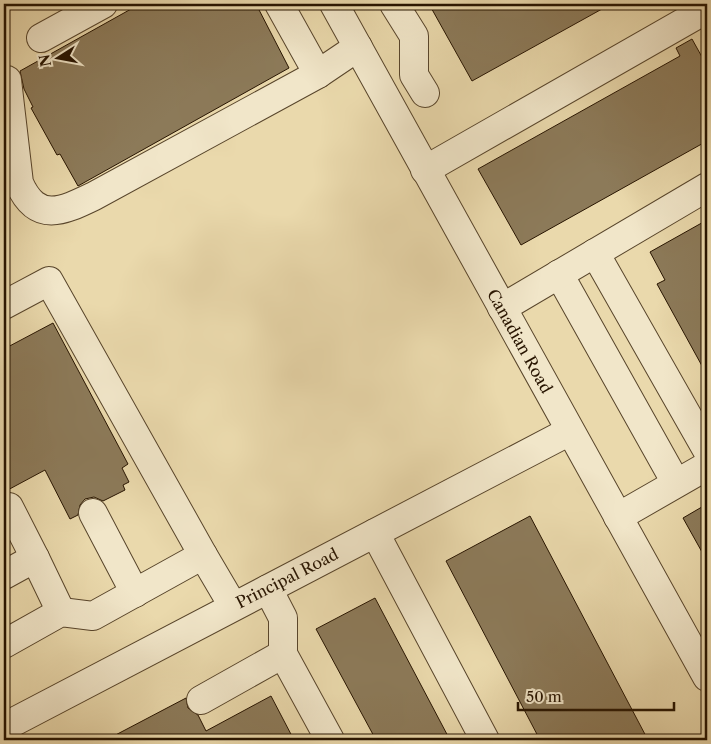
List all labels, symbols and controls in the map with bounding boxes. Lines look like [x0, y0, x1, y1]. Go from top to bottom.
north arrow [32, 32, 82, 82]
text: N [35, 53, 55, 68]
street label: Canadian Road [483, 285, 557, 397]
street label: Principal Road [232, 543, 342, 612]
scale bar [518, 679, 675, 711]
text: 50 m [526, 687, 562, 706]

